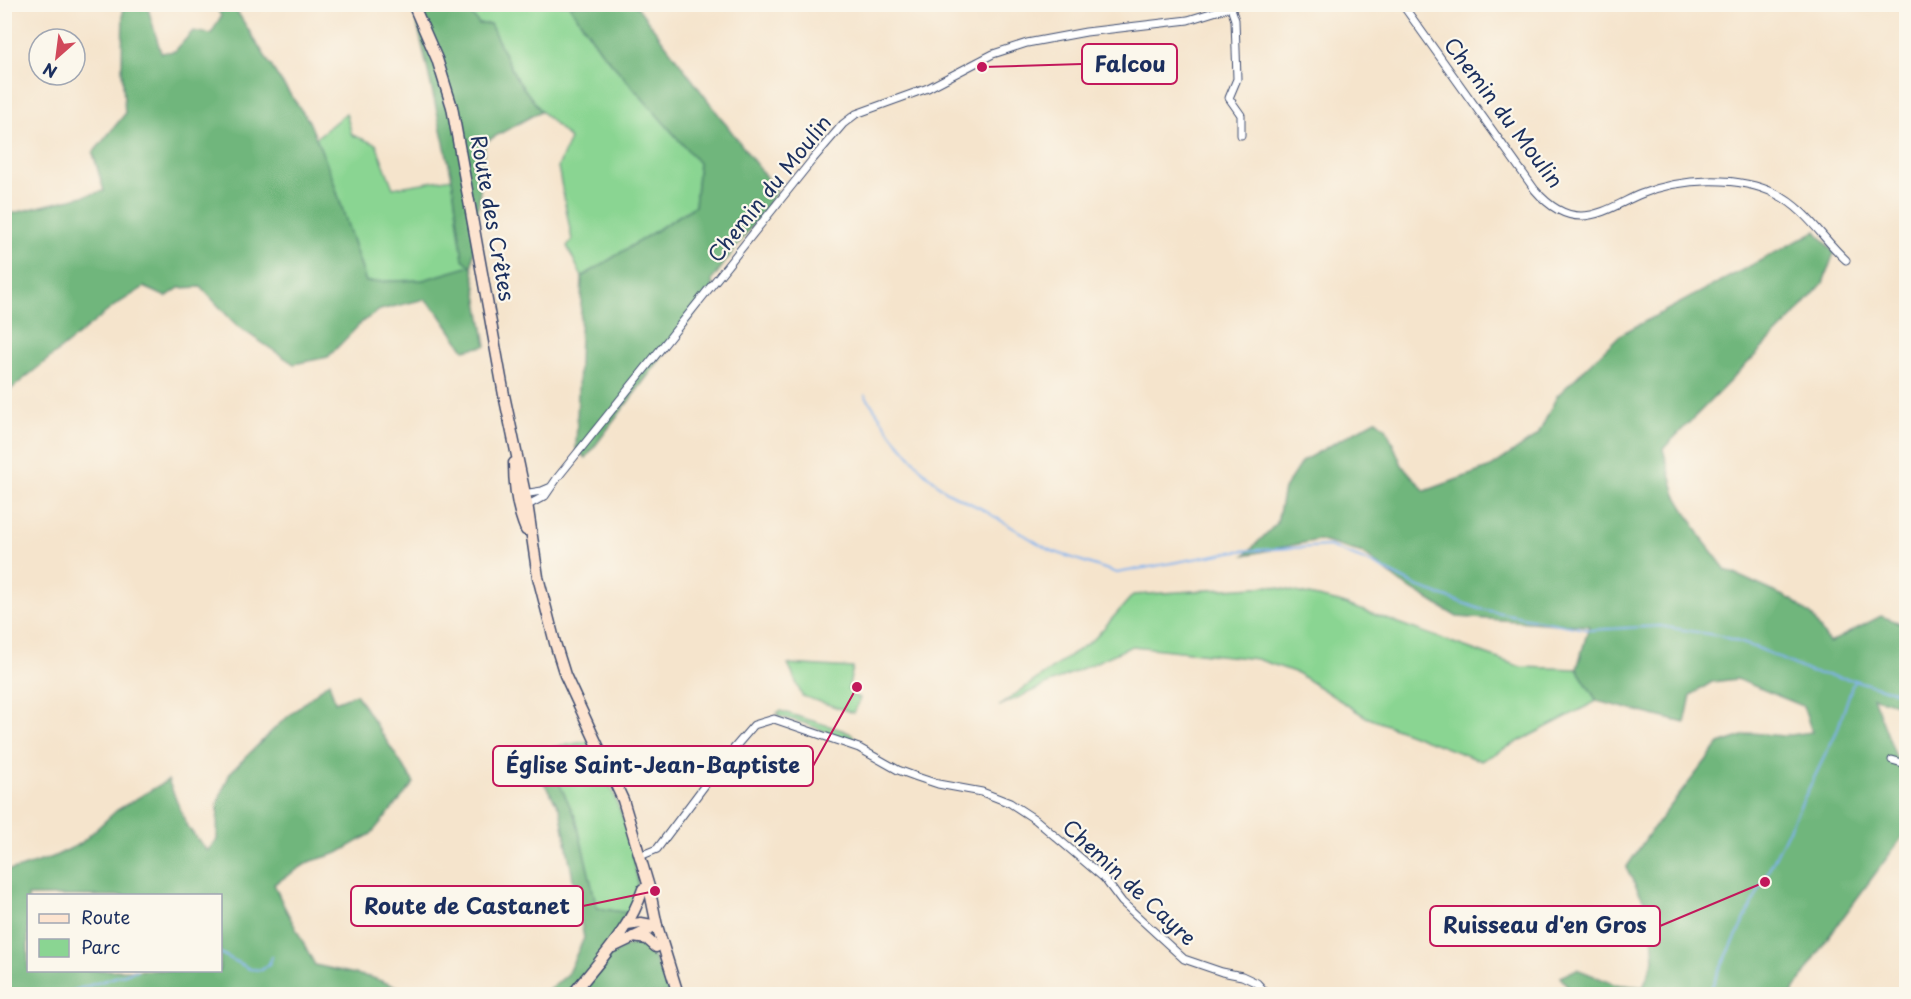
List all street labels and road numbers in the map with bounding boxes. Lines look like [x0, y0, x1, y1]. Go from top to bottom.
street label: Chemin du Moulin [1437, 30, 1572, 194]
street label: Chemin du Moulin [699, 107, 838, 268]
street label: Route des Crêtes [464, 132, 524, 303]
street label: Chemin de Cayre [1056, 811, 1205, 952]

